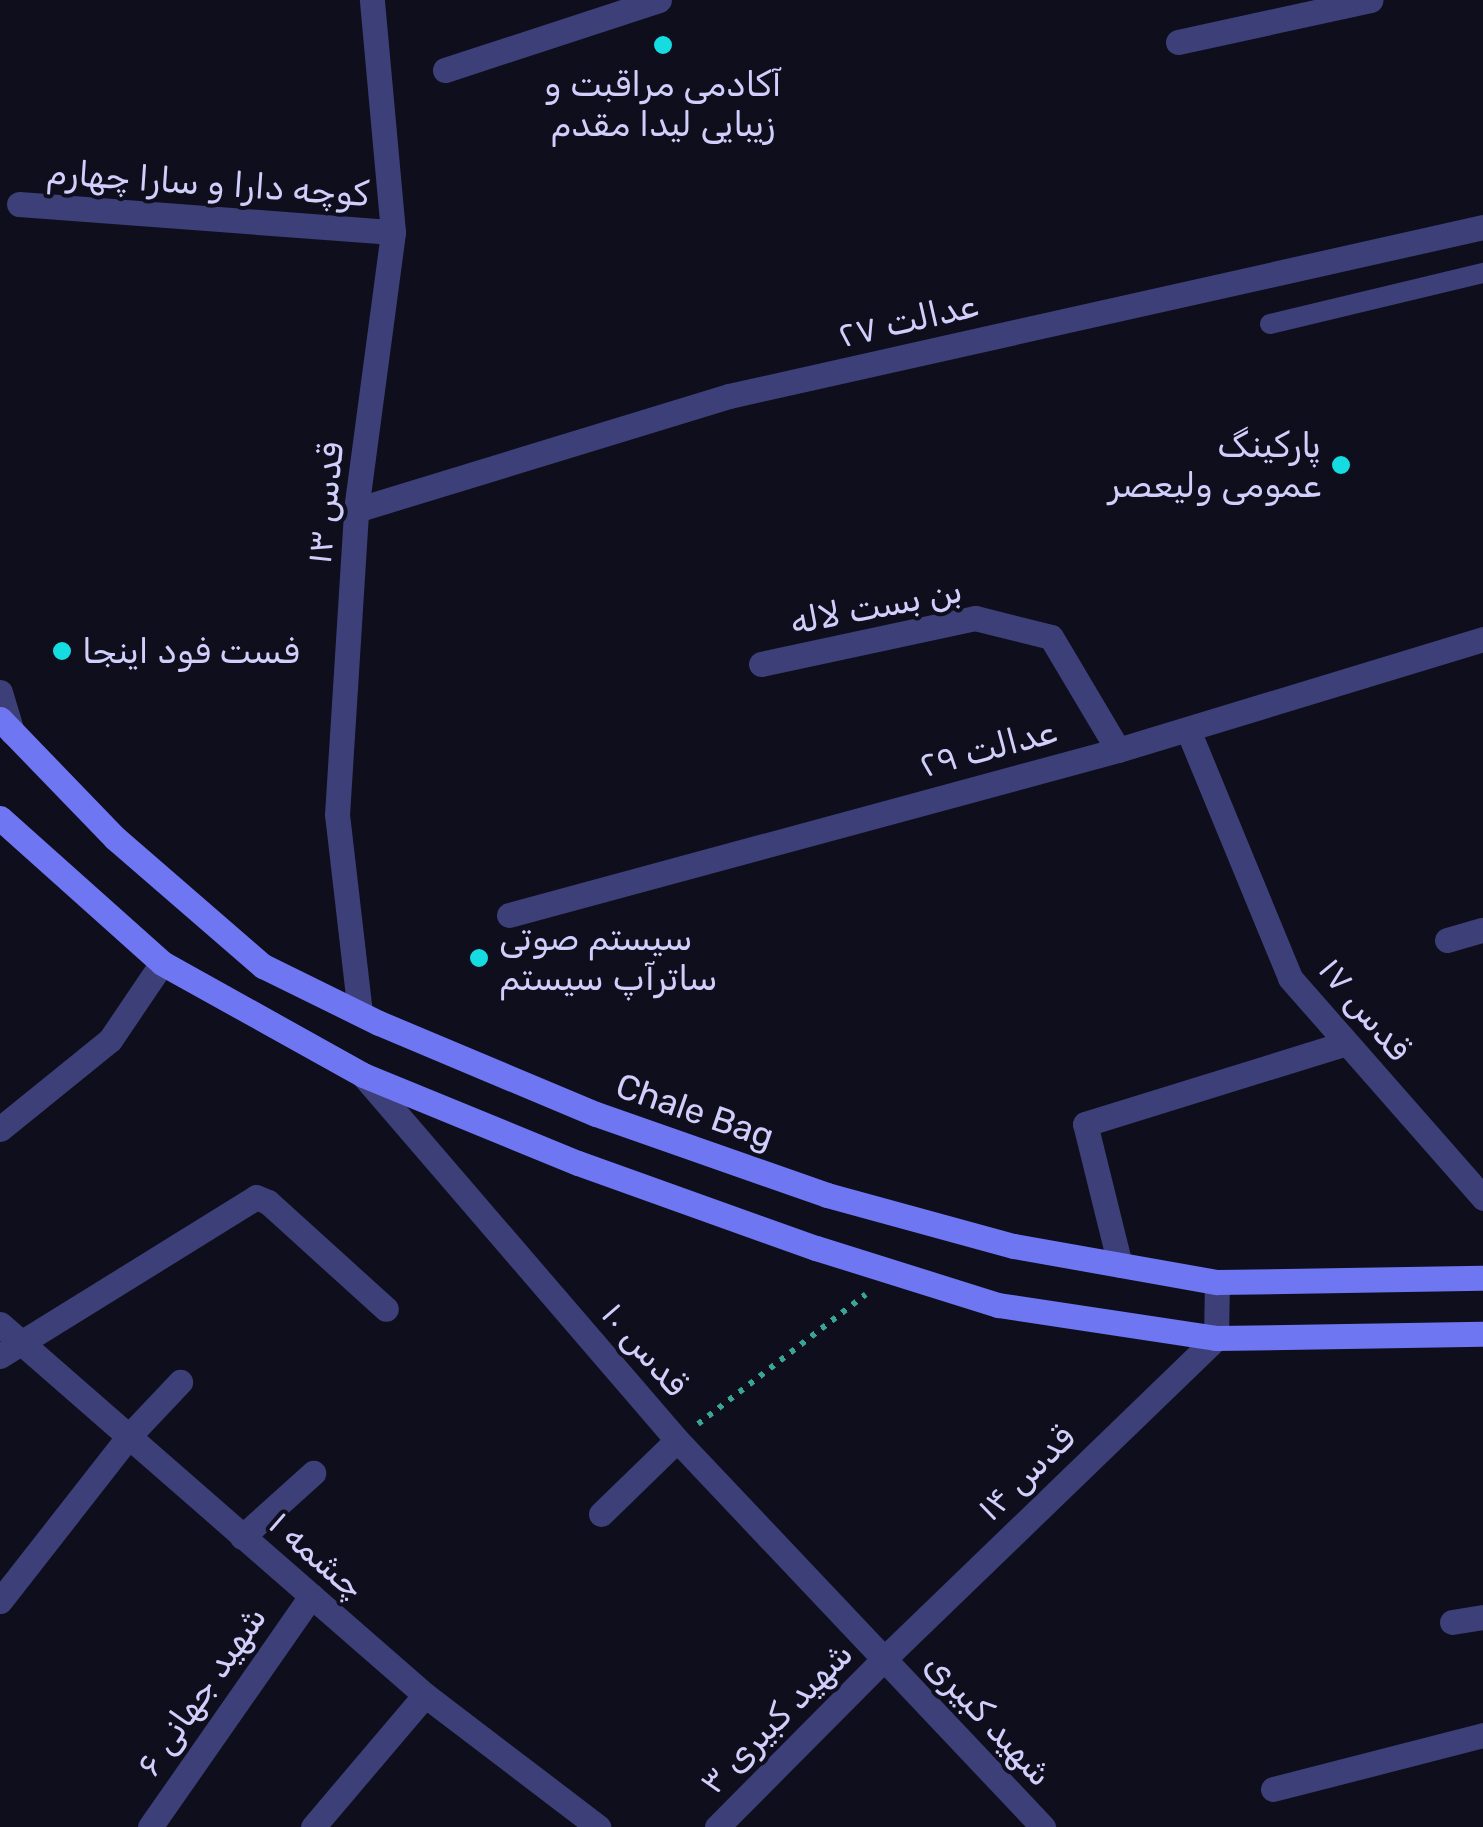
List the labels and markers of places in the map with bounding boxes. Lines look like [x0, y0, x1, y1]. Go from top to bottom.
marker: آکادمی مراقبت و زیبایی لیدا مقدم [650, 32, 676, 58]
place label: آکادمی مراقبت و زیبایی لیدا مقدم [544, 63, 782, 145]
place label: پارکینگ عمومی ولیعصر [1108, 424, 1321, 506]
marker: پارکینگ عمومی ولیعصر [1330, 454, 1352, 476]
place label: فست فود اينجا [82, 630, 299, 672]
marker: فست فود اينجا [51, 640, 73, 662]
place label: سیستم صوتی ساترآپ سیستم [499, 917, 718, 999]
marker: سیستم صوتی ساترآپ سیستم [468, 947, 490, 969]

